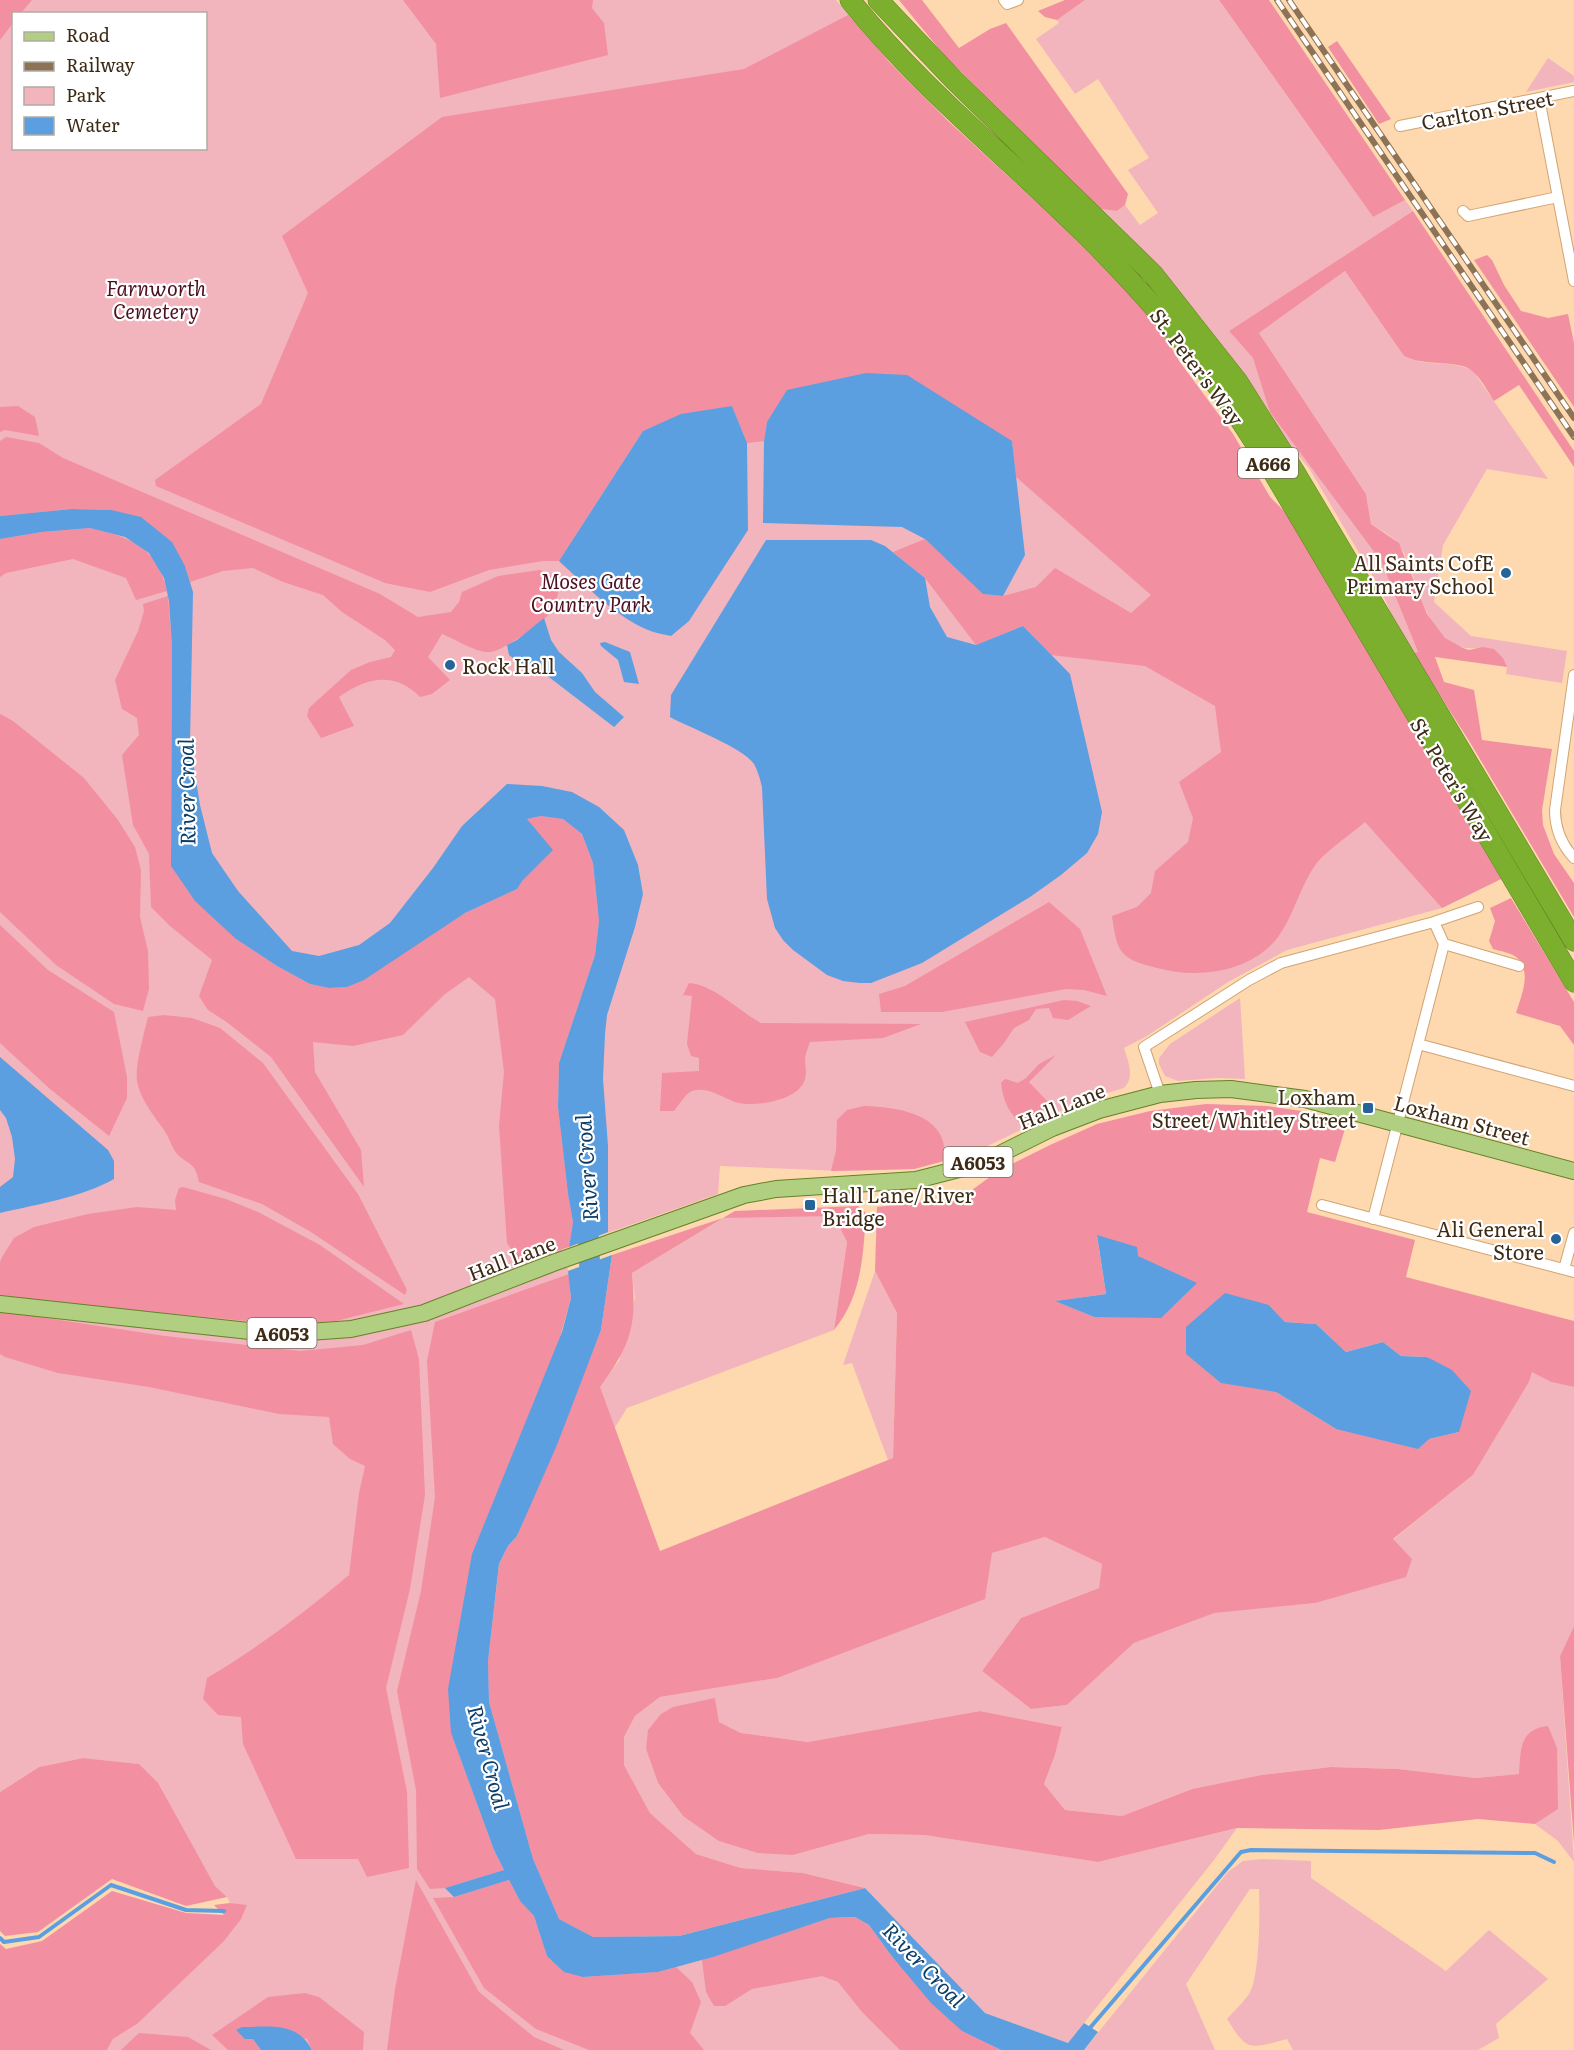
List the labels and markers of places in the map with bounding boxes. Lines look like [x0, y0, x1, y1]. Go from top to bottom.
place label: All Saints CofE Primary School [1346, 547, 1494, 600]
marker: All Saints CofE Primary School [1499, 566, 1513, 580]
place label: Rock Hall [462, 650, 555, 680]
marker: Rock Hall [443, 658, 457, 672]
place label: Loxham Street/Whitley Street [1152, 1081, 1356, 1134]
marker: Loxham Street/Whitley Street [1361, 1101, 1375, 1115]
place label: Hall Lane/River Bridge [822, 1179, 974, 1232]
marker: Hall Lane/River Bridge [803, 1198, 817, 1212]
place label: Ali General Store [1437, 1213, 1544, 1266]
marker: Ali General Store [1549, 1232, 1563, 1246]

